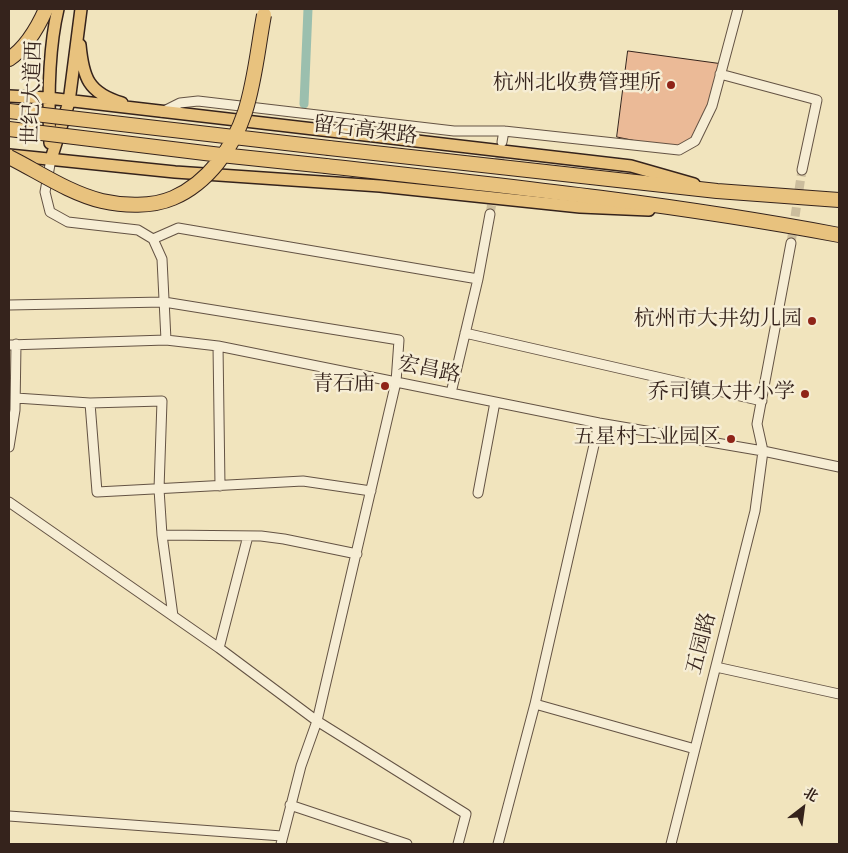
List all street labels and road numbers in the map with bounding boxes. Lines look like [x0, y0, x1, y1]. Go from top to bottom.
street label: 世纪大道西 [20, 40, 48, 146]
street label: 留石高架路 [311, 113, 419, 151]
street label: 宏昌路 [396, 352, 462, 390]
street label: 五园路 [683, 610, 723, 678]

